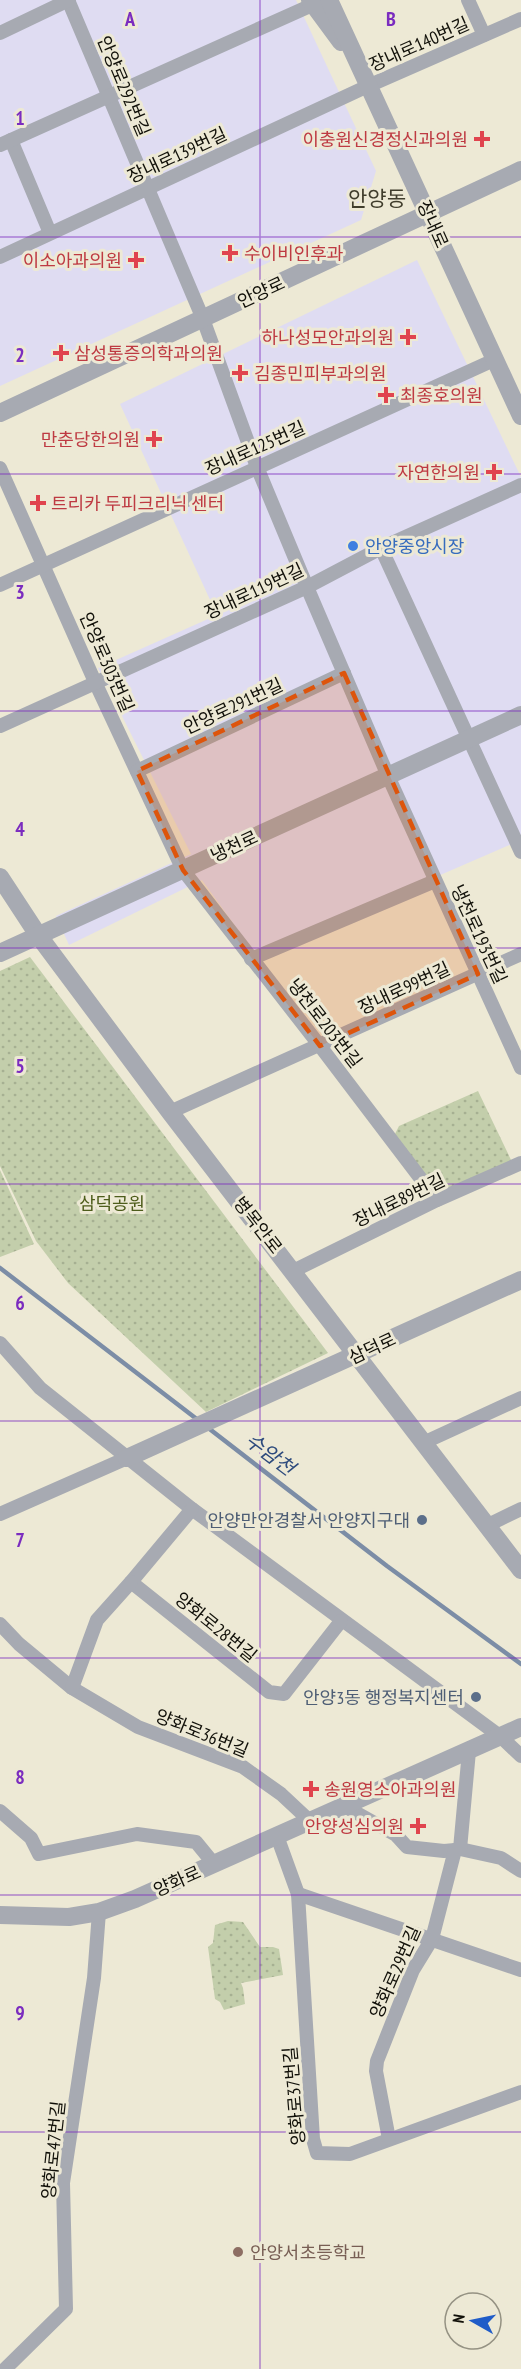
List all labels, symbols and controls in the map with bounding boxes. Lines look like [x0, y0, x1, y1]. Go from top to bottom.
text: A [124, 6, 136, 32]
text: B [386, 6, 396, 32]
street label: 장내로140번길 [365, 12, 473, 76]
street label: 안양로292번길 [92, 32, 156, 140]
text: 1 [15, 105, 25, 131]
street label: 장내로139번길 [124, 122, 230, 188]
place label: 이충원신경정신과의원 [302, 128, 468, 151]
marker: 이충원신경정신과의원 [473, 130, 491, 148]
district label: 안양동 [348, 185, 406, 212]
street label: 장내로 [412, 197, 454, 251]
place label: 수이비인후과 [244, 242, 344, 265]
marker: 수이비인후과 [221, 244, 239, 262]
place label: 이소아과의원 [23, 249, 122, 272]
marker: 이소아과의원 [127, 251, 145, 269]
street label: 안양로 [234, 271, 288, 313]
place label: 하나성모안과의원 [262, 326, 394, 349]
marker: 하나성모안과의원 [399, 328, 417, 346]
text: 2 [15, 342, 25, 368]
place label: 삼성통증의학과의원 [74, 342, 223, 365]
marker: 삼성통증의학과의원 [52, 344, 70, 362]
place label: 김종민피부과의원 [254, 362, 386, 385]
marker: 김종민피부과의원 [231, 364, 249, 382]
place label: 최종호의원 [400, 384, 483, 407]
marker: 최종호의원 [377, 386, 395, 404]
street label: 장내로125번길 [201, 416, 309, 480]
place label: 만춘당한의원 [41, 428, 140, 451]
marker: 만춘당한의원 [145, 430, 163, 448]
place label: 자연한의원 [397, 461, 480, 484]
marker: 자연한의원 [485, 463, 503, 481]
place label: 트리카 두피크리닉 센터 [51, 492, 224, 515]
marker: 트리카 두피크리닉 센터 [29, 494, 47, 512]
place label: 안양중앙시장 [365, 535, 464, 558]
marker: 안양중앙시장 [346, 539, 360, 553]
street label: 장내로119번길 [201, 558, 307, 624]
text: 3 [15, 579, 25, 605]
street label: 안양로303번길 [75, 608, 139, 716]
street label: 안양로291번길 [180, 673, 286, 739]
text: 4 [15, 816, 25, 842]
street label: 냉천로 [207, 825, 261, 867]
street label: 냉천로193번길 [446, 881, 512, 987]
street label: 장내로99번길 [354, 957, 454, 1019]
street label: 냉천로203번길 [283, 974, 367, 1072]
text: 5 [15, 1053, 25, 1079]
street label: 장내로89번길 [349, 1168, 449, 1232]
park label: 삼덕공원 [79, 1192, 145, 1215]
street label: 병목안로 [229, 1192, 287, 1258]
text: 6 [15, 1290, 25, 1316]
street label: 삼덕로 [345, 1327, 399, 1369]
water label: 수암천 [240, 1427, 302, 1483]
place label: 안양만안경찰서 안양지구대 [207, 1509, 410, 1532]
marker: 안양만안경찰서 안양지구대 [415, 1513, 429, 1527]
text: 7 [15, 1527, 25, 1553]
street label: 양화로28번길 [170, 1587, 262, 1667]
place label: 안양3동 행정복지센터 [303, 1686, 464, 1709]
marker: 안양3동 행정복지센터 [469, 1690, 483, 1704]
street label: 양화로36번길 [152, 1704, 252, 1762]
text: 8 [15, 1764, 25, 1790]
place label: 송원영소아과의원 [324, 1778, 456, 1801]
marker: 송원영소아과의원 [302, 1780, 320, 1798]
place label: 안양성심의원 [305, 1815, 404, 1838]
marker: 안양성심의원 [409, 1817, 427, 1835]
street label: 양화로 [150, 1860, 204, 1902]
street label: 양화로29번길 [364, 1922, 426, 2022]
text: 9 [15, 2000, 25, 2026]
street label: 양화로37번길 [278, 2046, 310, 2146]
street label: 양화로47번길 [36, 2100, 70, 2200]
place label: 안양서초등학교 [250, 2241, 366, 2264]
marker: 안양서초등학교 [231, 2245, 245, 2259]
north arrow [443, 2291, 503, 2351]
text: N [448, 2313, 469, 2324]

